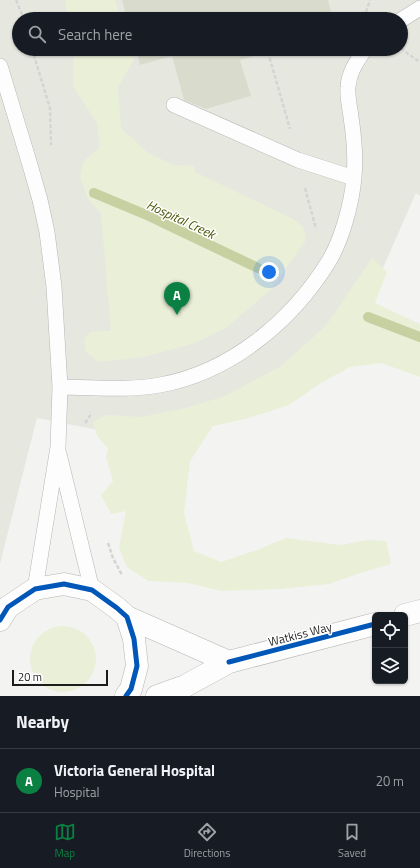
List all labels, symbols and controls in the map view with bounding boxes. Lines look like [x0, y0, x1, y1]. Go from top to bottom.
search box [12, 12, 408, 56]
icon: search [26, 23, 48, 45]
text: Search here [58, 23, 132, 46]
water label: Hospital Creek [143, 194, 221, 245]
your location [259, 262, 279, 282]
pin: A [164, 282, 190, 315]
map controls [372, 612, 408, 684]
button: locate [372, 612, 408, 648]
street label: Watkiss Way [266, 617, 334, 651]
button: layers [372, 648, 408, 684]
scale bar [12, 668, 108, 687]
text: 20 m [18, 669, 42, 685]
text: Nearby [16, 709, 69, 735]
text: Victoria General Hospital [54, 759, 215, 782]
text: A [25, 771, 33, 791]
text: 20 m [376, 771, 404, 791]
text: Hospital [54, 782, 99, 802]
tab: Map [54, 821, 76, 861]
tab: Directions [184, 821, 230, 861]
tab: Saved [338, 821, 366, 861]

